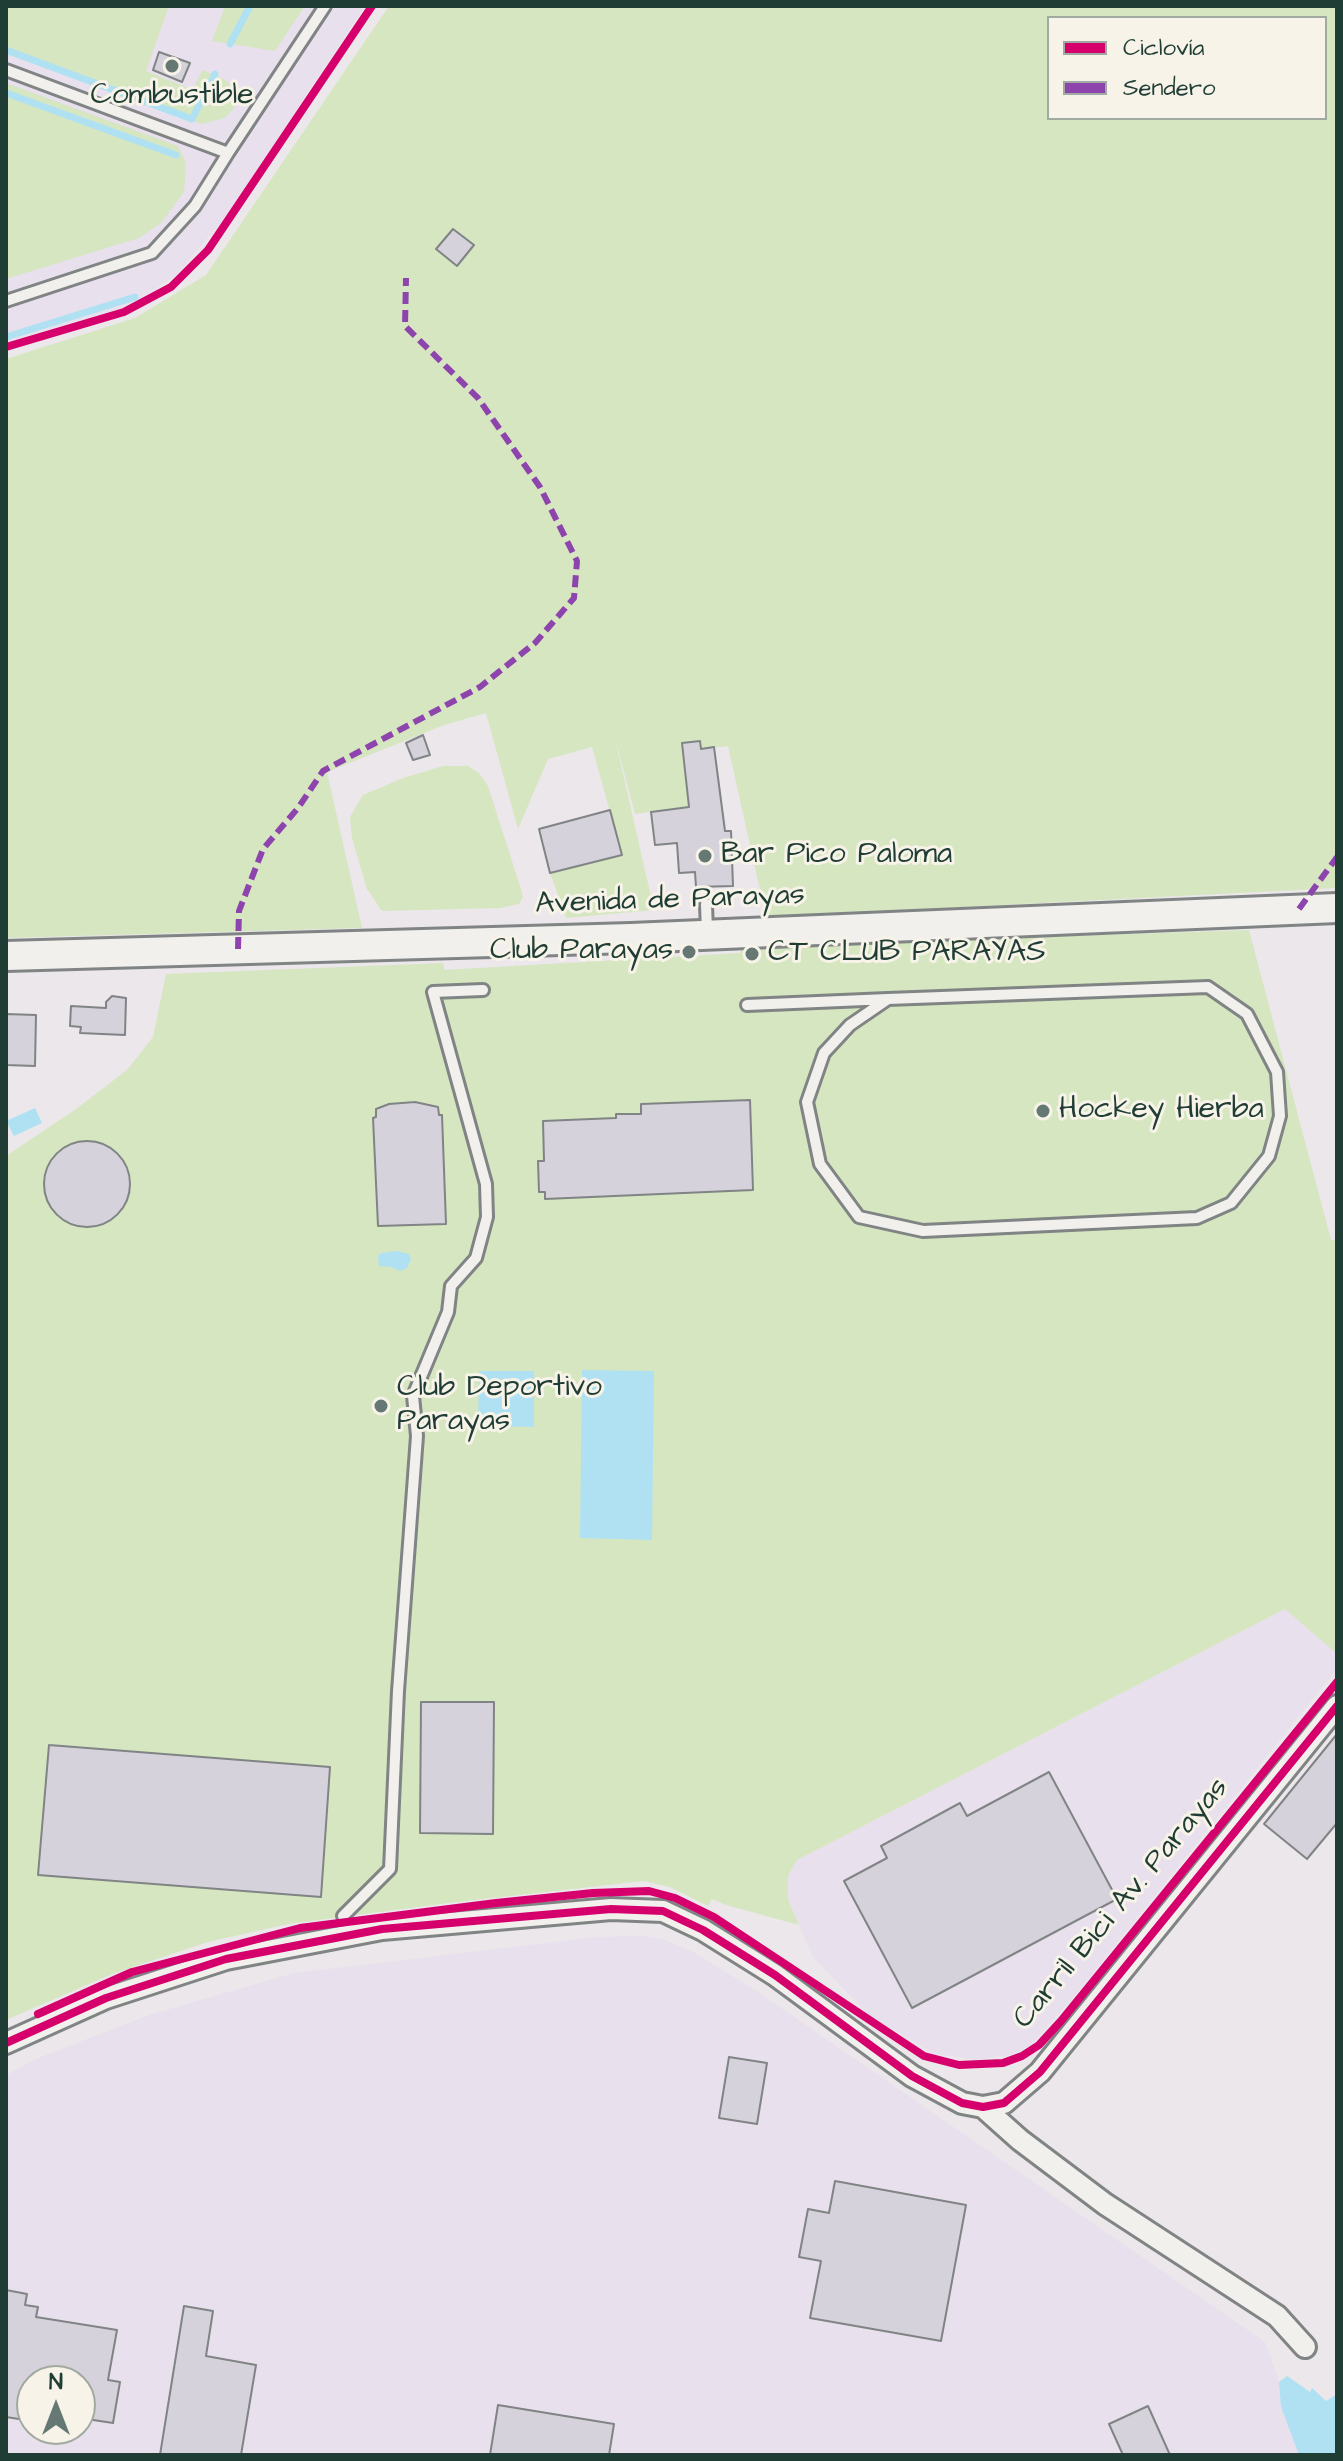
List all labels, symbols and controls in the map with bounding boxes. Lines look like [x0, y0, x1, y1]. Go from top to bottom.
legend [1047, 16, 1327, 120]
text: Ciclovía [1123, 31, 1204, 65]
marker: Combustible [163, 57, 181, 75]
text: Sendero [1123, 71, 1215, 105]
place label: Combustible [90, 79, 254, 115]
place label: Bar Pico Paloma [721, 838, 952, 874]
marker: Bar Pico Paloma [696, 847, 714, 865]
street label: Avenida de Parayas [535, 878, 805, 924]
place label: Club Parayas [490, 934, 673, 970]
place label: CT CLUB PARAYAS [768, 936, 1046, 972]
marker: Club Parayas [680, 943, 698, 961]
marker: CT CLUB PARAYAS [743, 945, 761, 963]
place label: Hockey Hierba [1059, 1093, 1264, 1129]
marker: Hockey Hierba [1034, 1102, 1052, 1120]
place label: Club Deportivo Parayas [397, 1371, 602, 1442]
marker: Club Deportivo Parayas [372, 1397, 390, 1415]
street label: Carril Bici Av. Parayas [1007, 1771, 1237, 2037]
north arrow [16, 2365, 96, 2445]
text: N [49, 2367, 63, 2398]

